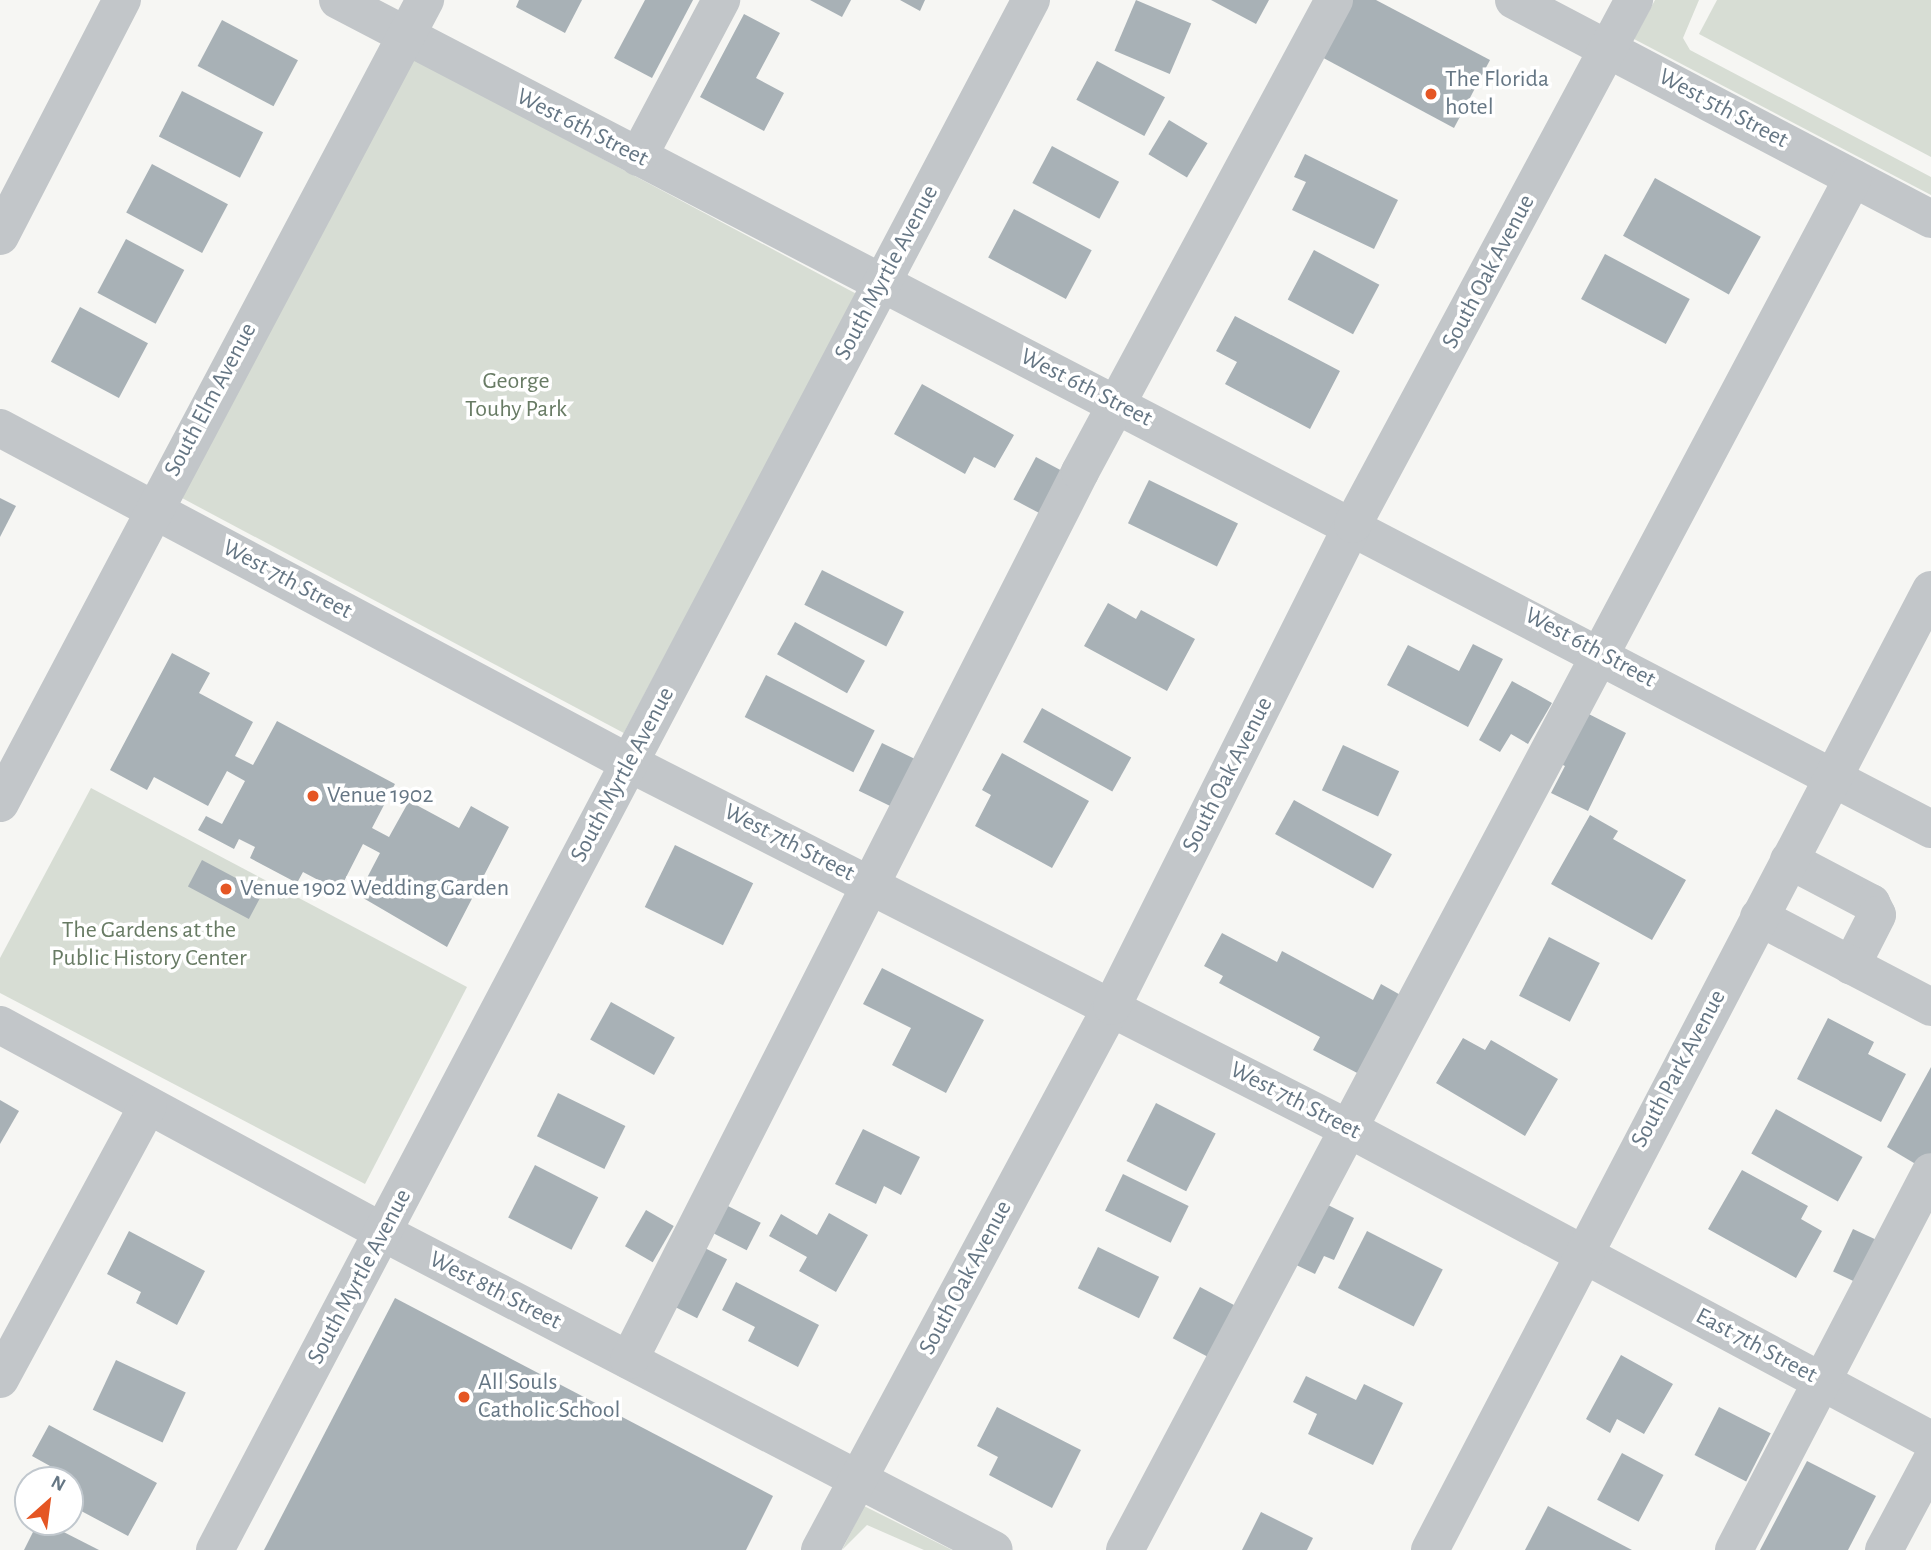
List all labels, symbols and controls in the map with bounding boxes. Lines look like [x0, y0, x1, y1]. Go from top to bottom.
street label: West 5th Street [1653, 63, 1793, 155]
place label: The Florida hotel [1445, 66, 1549, 122]
street label: West 6th Street [511, 83, 653, 173]
marker: The Florida hotel [1423, 86, 1439, 102]
street label: South Myrtle Avenue [829, 181, 945, 365]
street label: South Oak Avenue [1436, 190, 1542, 354]
street label: South Elm Avenue [158, 318, 264, 482]
street label: West 6th Street [1015, 343, 1157, 433]
park label: George Touhy Park [465, 368, 567, 424]
street label: West 7th Street [217, 534, 357, 626]
street label: West 6th Street [1520, 602, 1660, 694]
street label: South Myrtle Avenue [565, 683, 681, 867]
street label: South Oak Avenue [1177, 693, 1279, 857]
place label: Venue 1902 [327, 782, 433, 810]
marker: Venue 1902 [305, 788, 321, 804]
street label: West 7th Street [719, 798, 859, 888]
place label: Venue 1902 Wedding Garden [240, 875, 509, 903]
marker: Venue 1902 Wedding Garden [218, 881, 234, 897]
park label: The Gardens at the Public History Center [51, 917, 247, 973]
street label: South Park Avenue [1625, 985, 1733, 1153]
street label: West 7th Street [1225, 1056, 1365, 1146]
street label: South Myrtle Avenue [302, 1185, 418, 1369]
street label: South Oak Avenue [913, 1196, 1019, 1360]
street label: West 8th Street [424, 1246, 566, 1336]
street label: East 7th Street [1690, 1302, 1822, 1390]
place label: All Souls Catholic School [478, 1369, 620, 1425]
marker: All Souls Catholic School [456, 1389, 472, 1405]
north arrow [14, 1466, 84, 1536]
text: N [48, 1472, 68, 1495]

